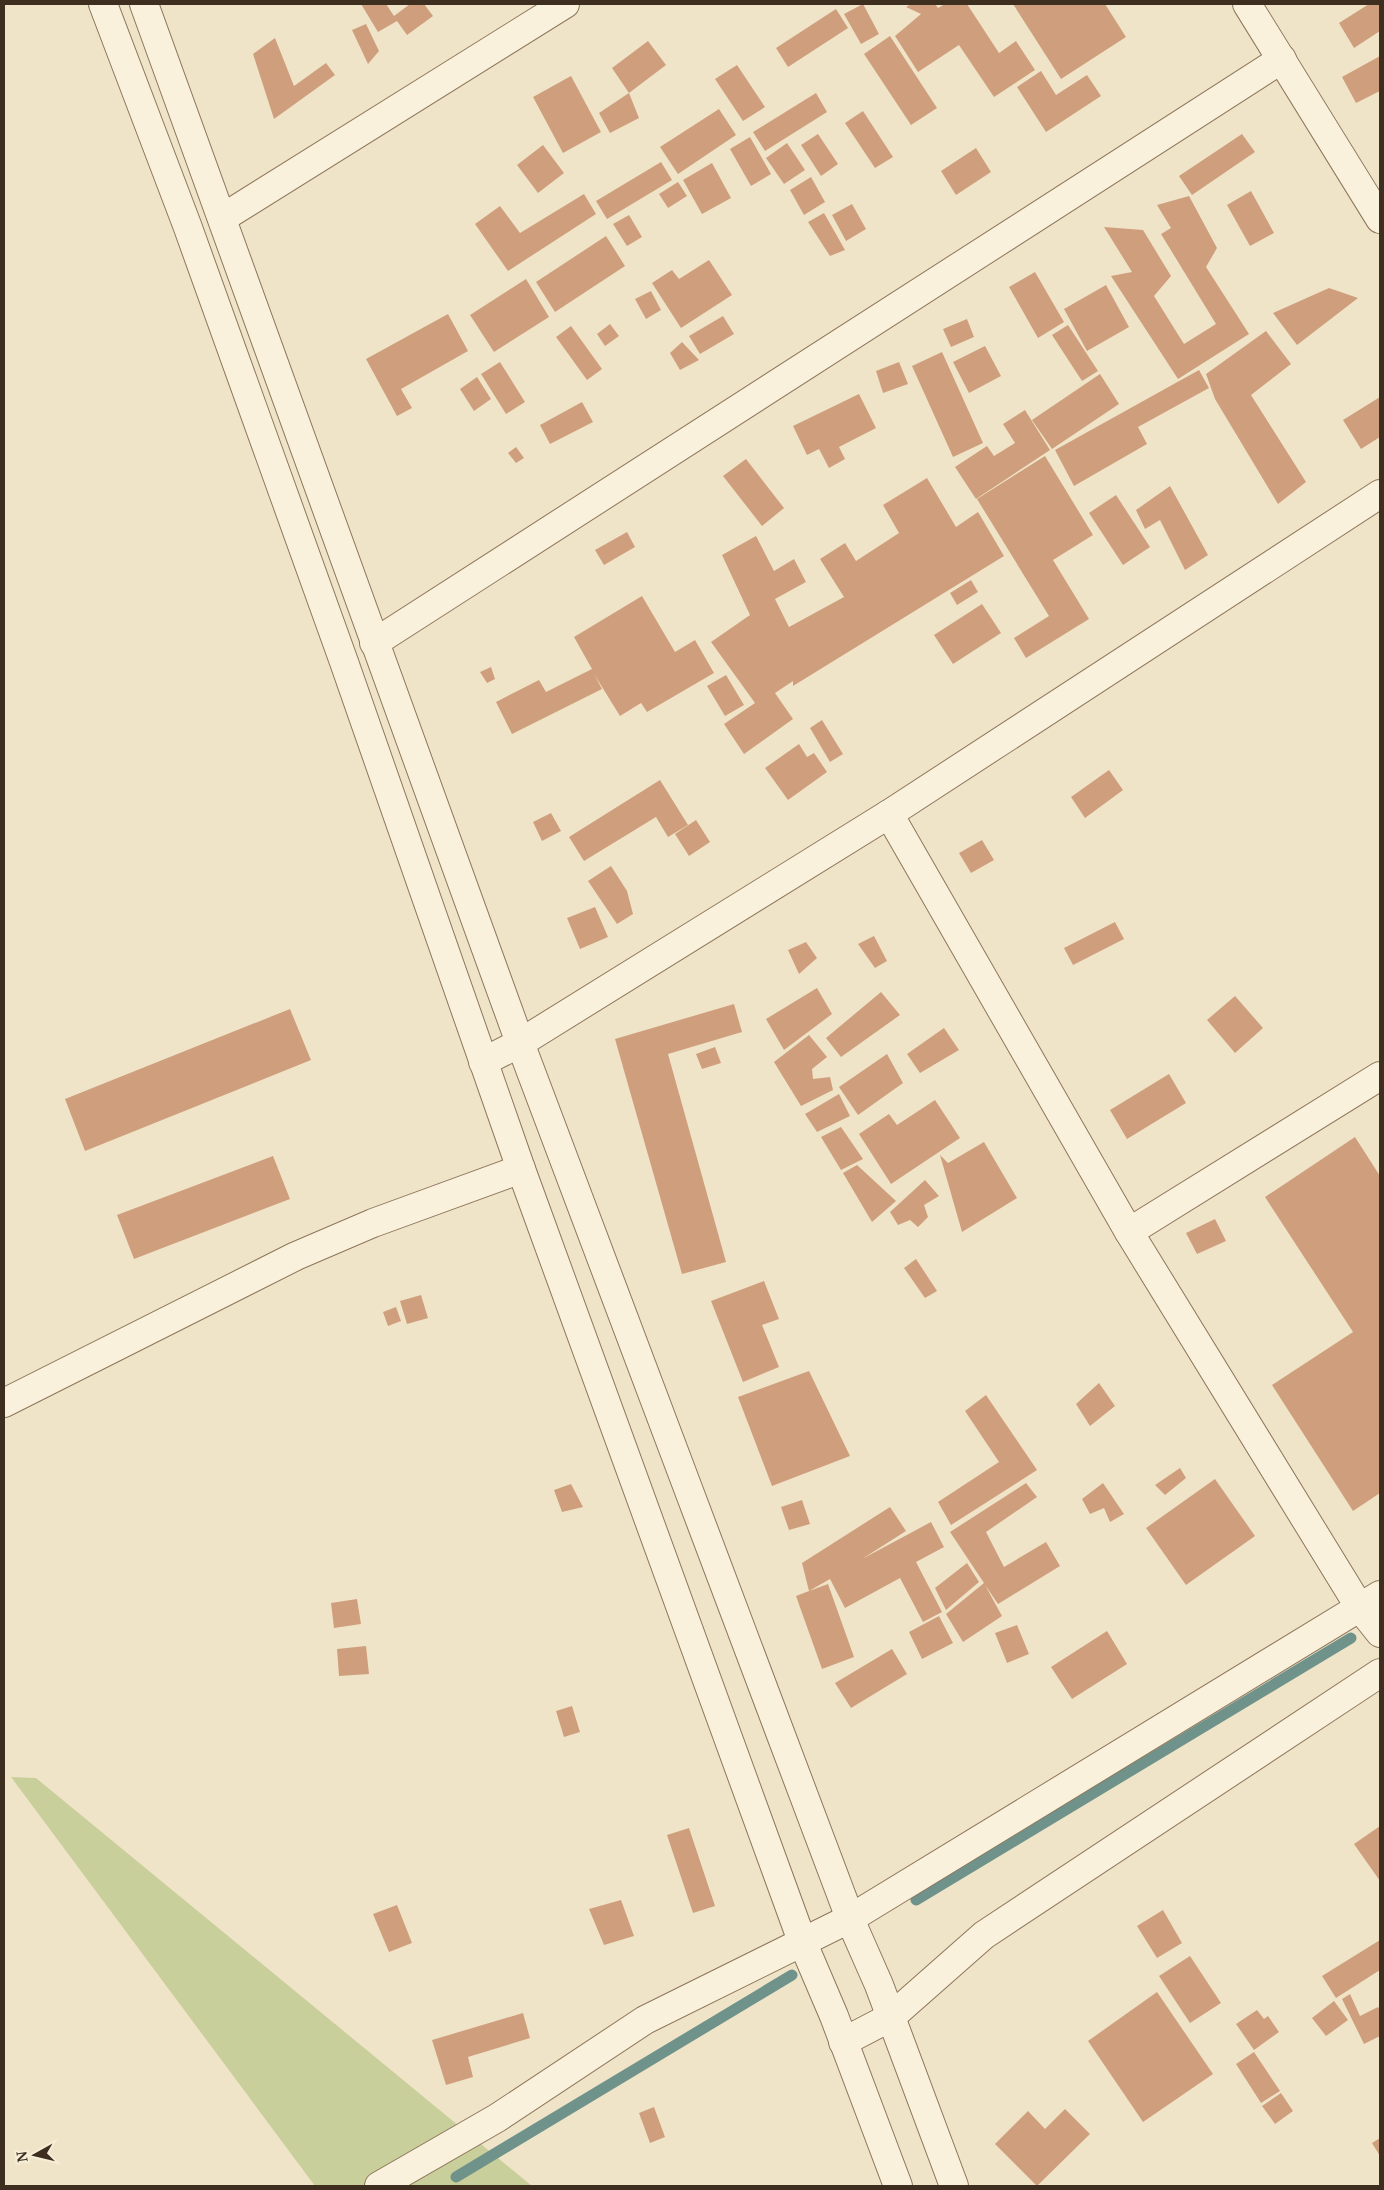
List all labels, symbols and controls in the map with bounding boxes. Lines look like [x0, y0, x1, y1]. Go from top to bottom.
north arrow [10, 2130, 60, 2180]
text: N [11, 2150, 32, 2164]

